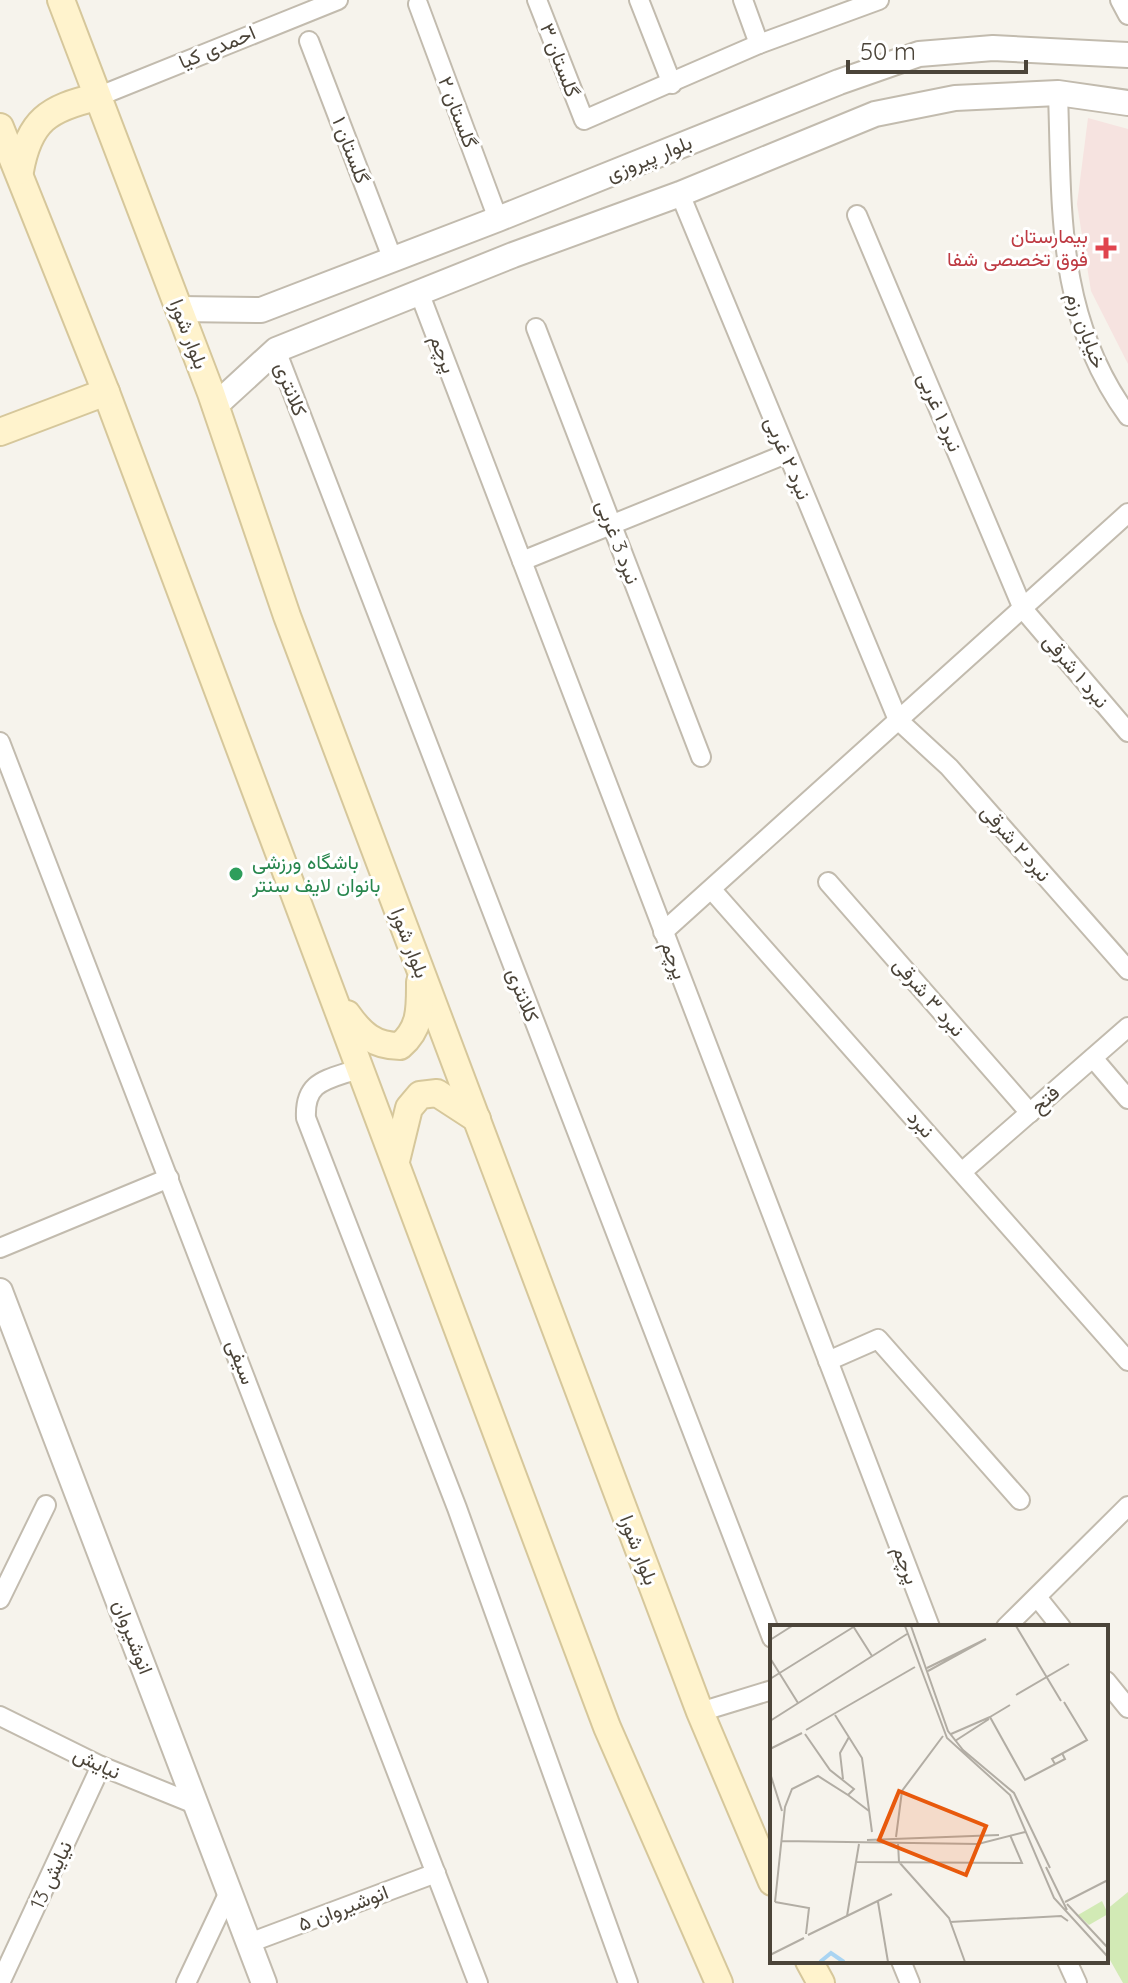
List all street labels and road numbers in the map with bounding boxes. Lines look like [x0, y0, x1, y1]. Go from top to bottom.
street label: احمدی کیا [175, 19, 259, 74]
street label: گلستان ۳ [535, 19, 586, 100]
street label: گلستان ۲ [433, 73, 484, 151]
street label: گلستان ۱ [327, 113, 376, 187]
street label: بلوار پیروزی [602, 129, 696, 188]
street label: خیابان رزم [1060, 288, 1112, 372]
street label: بلوار شورا [164, 295, 214, 373]
street label: پرچم [423, 331, 462, 377]
street label: کلانتری [269, 358, 313, 420]
street label: نبرد ۱ غربی [912, 368, 968, 456]
street label: نبرد ۲ غربی [759, 412, 817, 504]
street label: نبرد 3 غربی [590, 496, 646, 588]
street label: نبرد ۱ شرقی [1037, 628, 1115, 714]
street label: نبرد ۲ شرقی [975, 799, 1057, 887]
street label: بلوار شورا [385, 904, 435, 982]
street label: پرچم [654, 937, 693, 983]
street label: نبرد ۳ شرقی [887, 952, 971, 1042]
street label: کلانتری [501, 964, 545, 1026]
street label: فتح [1025, 1079, 1066, 1119]
street label: نبرد [902, 1105, 940, 1143]
street label: سیفی [222, 1336, 261, 1388]
street label: بلوار شورا [614, 1511, 664, 1589]
street label: پرچم [886, 1542, 925, 1588]
street label: انوشیروان [107, 1596, 159, 1678]
street label: نیایش [70, 1741, 125, 1784]
street label: نیایش 13 [24, 1837, 77, 1913]
street label: انوشیروان ۵ [294, 1879, 392, 1937]

